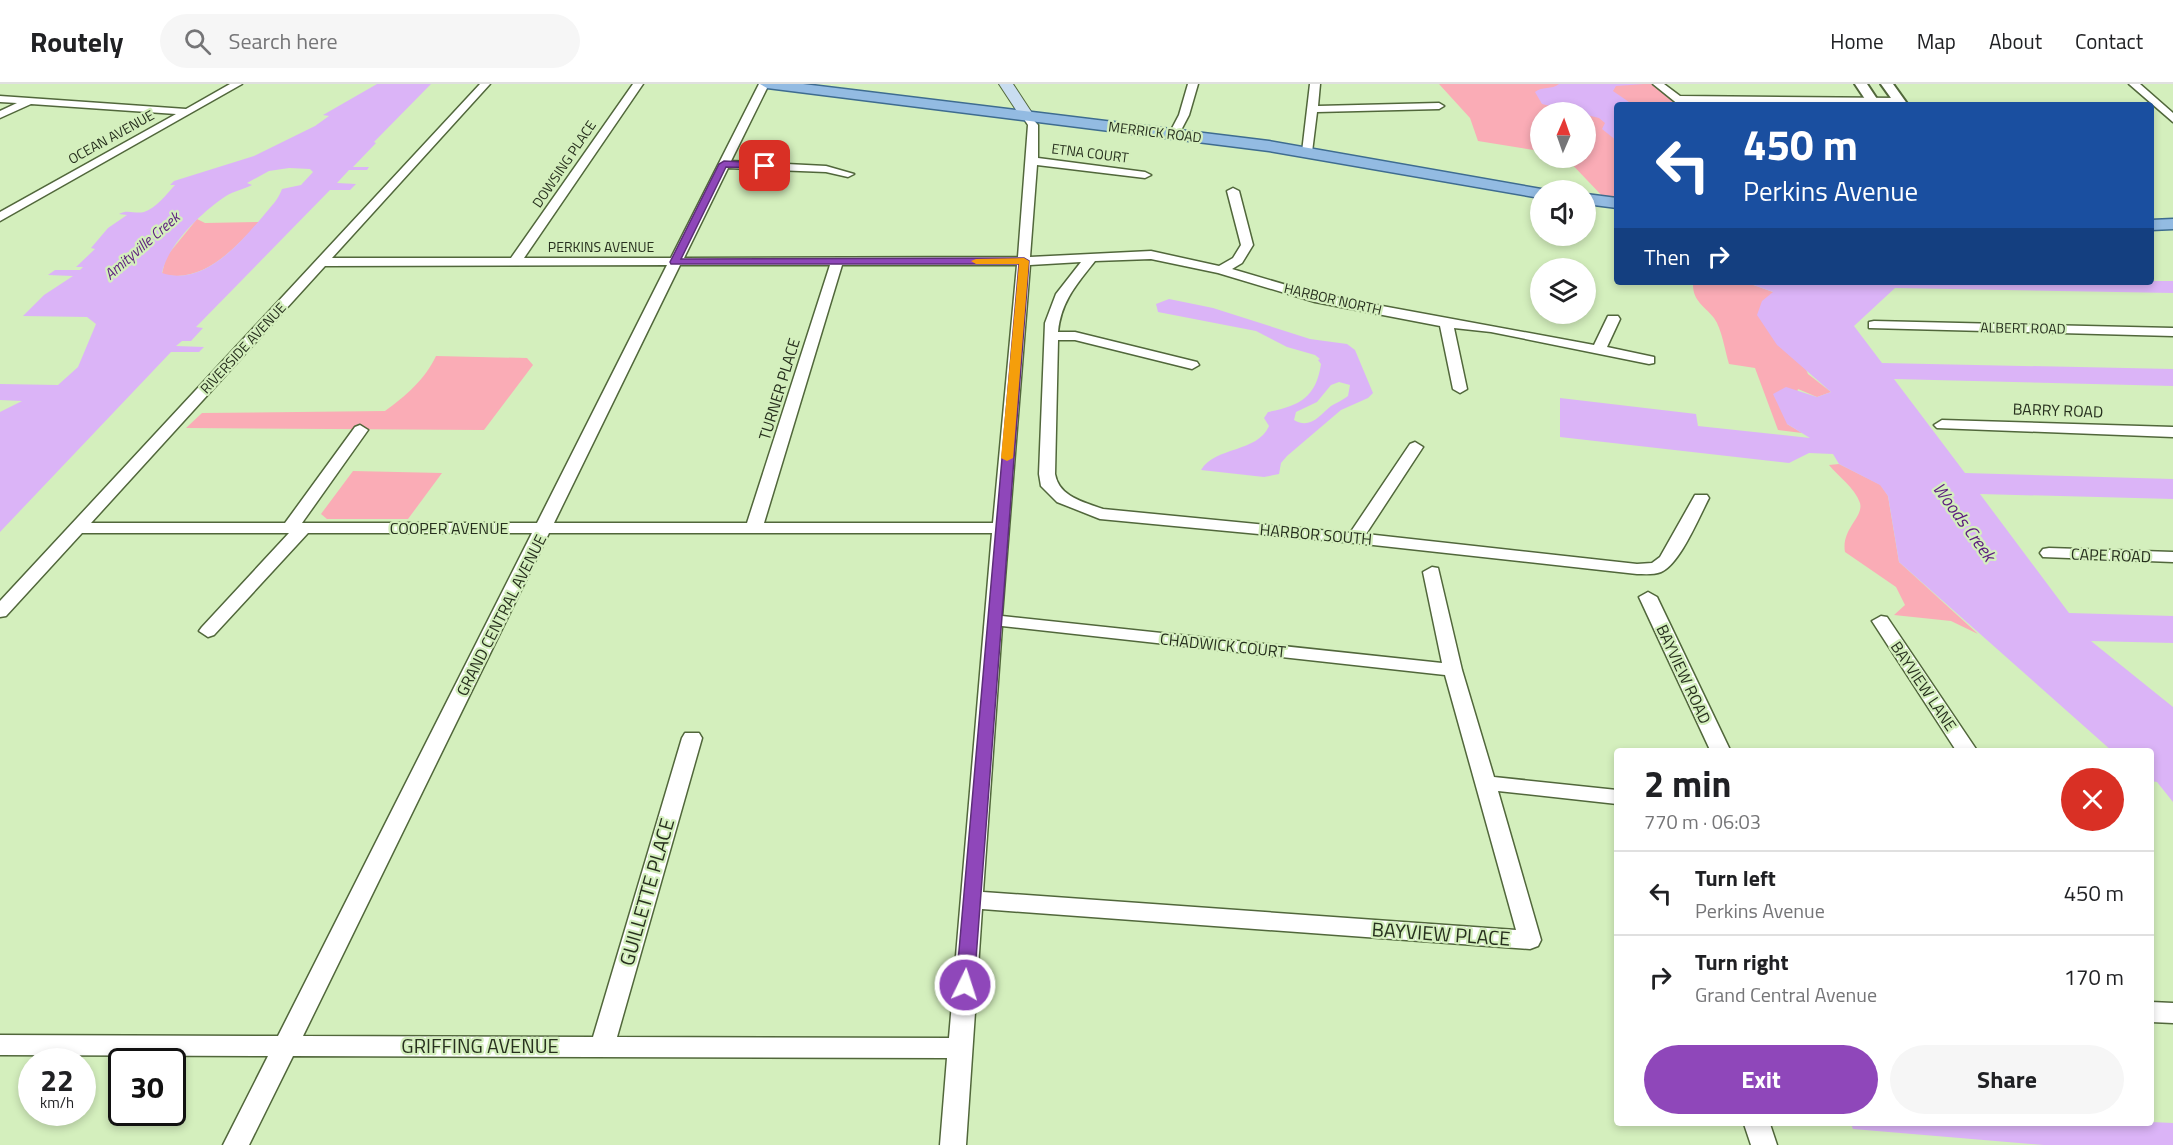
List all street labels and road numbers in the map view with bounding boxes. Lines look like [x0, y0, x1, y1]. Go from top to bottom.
street label: OCEAN AVENUE [64, 104, 158, 169]
street label: MERRICK ROAD [1107, 115, 1203, 148]
street label: DOWSING PLACE [527, 116, 601, 212]
street label: ETNA COURT [1050, 137, 1130, 168]
street label: PERKINS AVENUE [548, 236, 654, 257]
street label: HARBOR NORTH [1282, 277, 1384, 320]
street label: RIVERSIDE AVENUE [195, 297, 291, 398]
street label: ALBERT ROAD [1980, 316, 2066, 339]
street label: TURNER PLACE [752, 335, 806, 443]
street label: BARRY ROAD [2012, 396, 2104, 424]
street label: COOPER AVENUE [390, 516, 508, 540]
street label: HARBOR SOUTH [1259, 517, 1373, 551]
street label: GRAND CENTRAL AVENUE [450, 530, 552, 700]
street label: CAPE ROAD [2071, 542, 2151, 568]
street label: BAYVIEW ROAD [1651, 620, 1717, 728]
street label: CHADWICK COURT [1159, 626, 1288, 664]
street label: BAYVIEW LANE [1885, 636, 1963, 736]
street label: GUILLETTE PLACE [611, 815, 682, 969]
street label: BAYVIEW PLACE [1371, 913, 1511, 954]
street label: GRIFFING AVENUE [401, 1030, 559, 1061]

